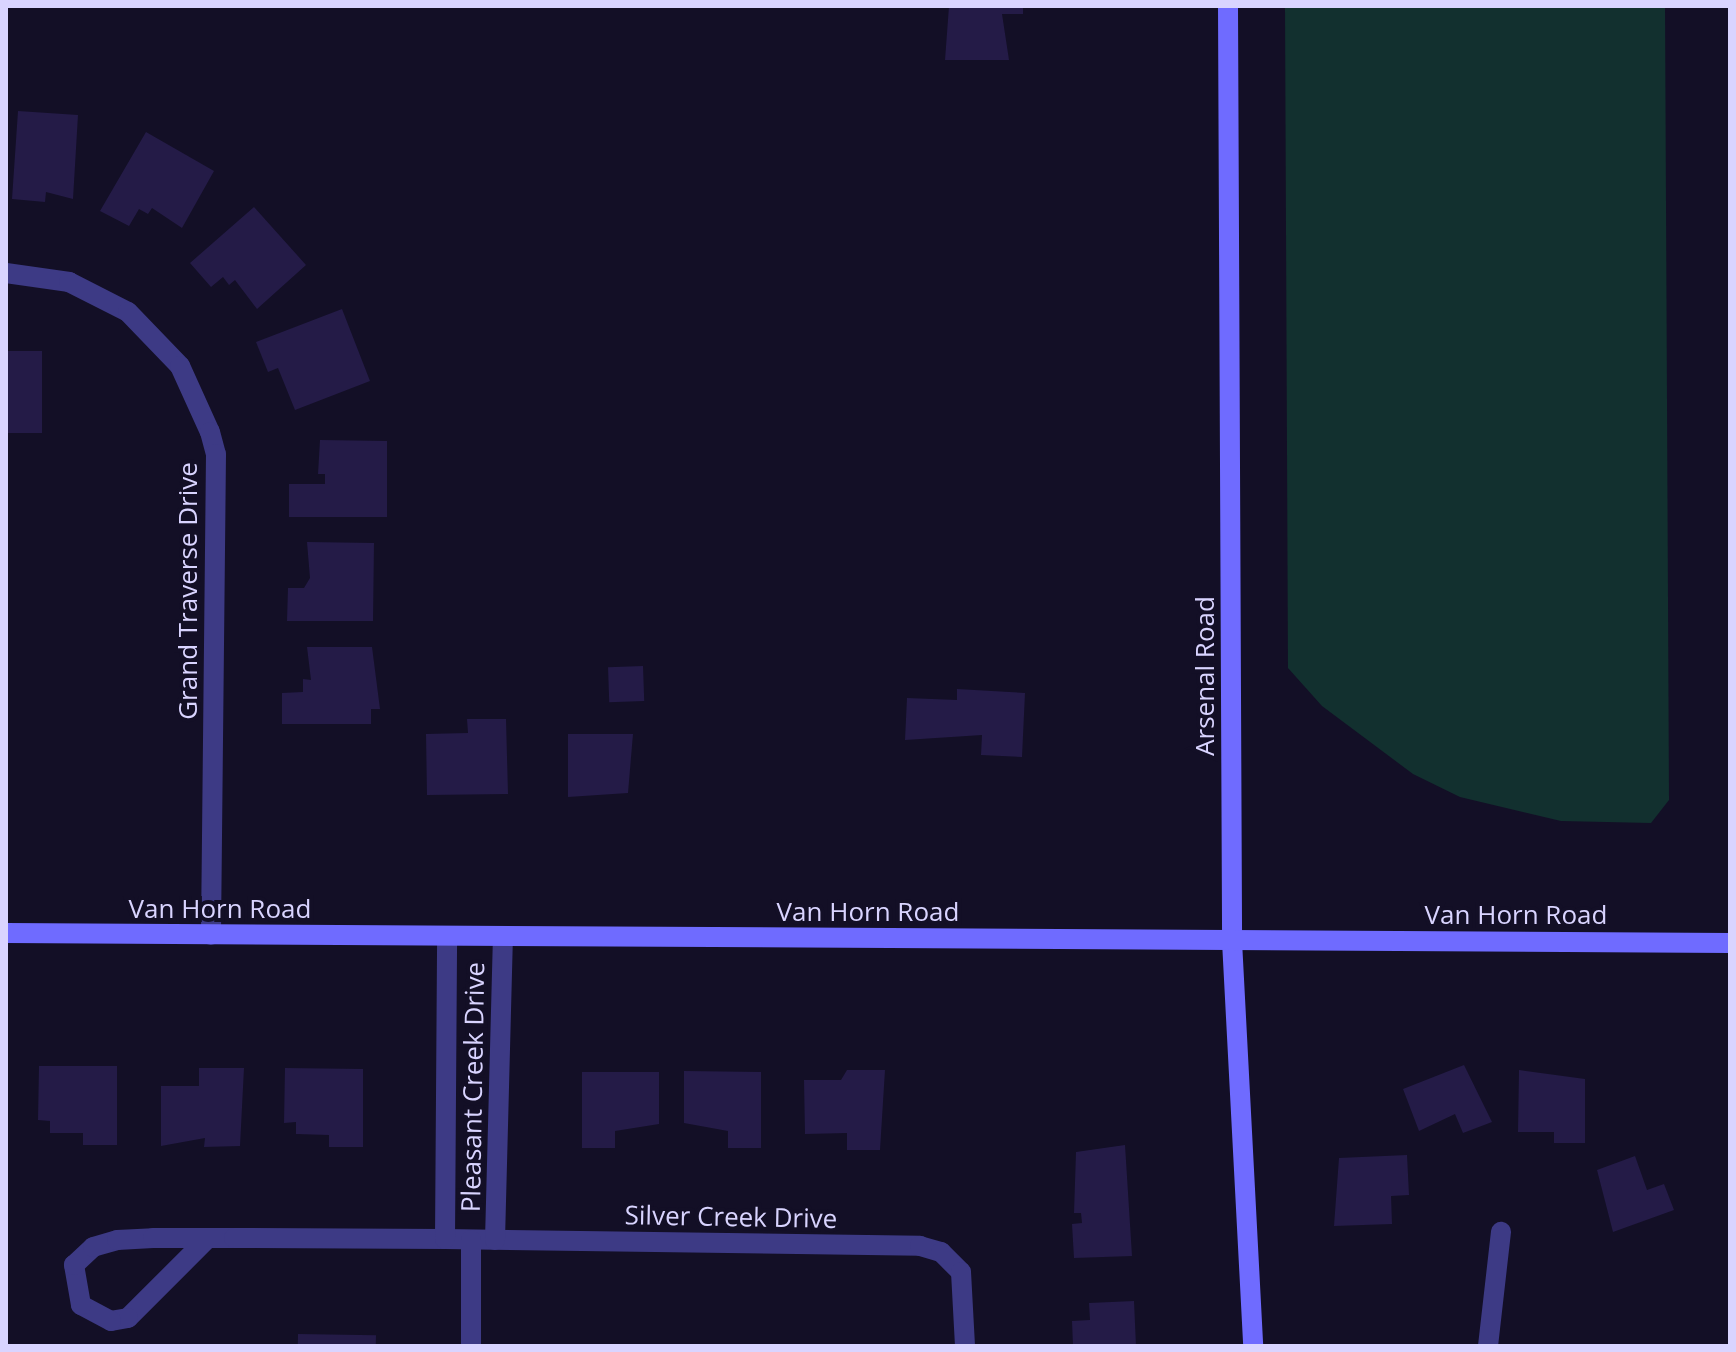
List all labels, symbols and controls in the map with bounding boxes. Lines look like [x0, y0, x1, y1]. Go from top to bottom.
street label: Grand Traverse Drive [172, 462, 204, 720]
street label: Arsenal Road [1189, 596, 1221, 756]
street label: Van Horn Road [129, 893, 311, 925]
street label: Van Horn Road [777, 896, 959, 928]
street label: Van Horn Road [1425, 899, 1607, 931]
street label: Pleasant Creek Drive [455, 962, 491, 1212]
street label: Silver Creek Drive [624, 1200, 838, 1234]

